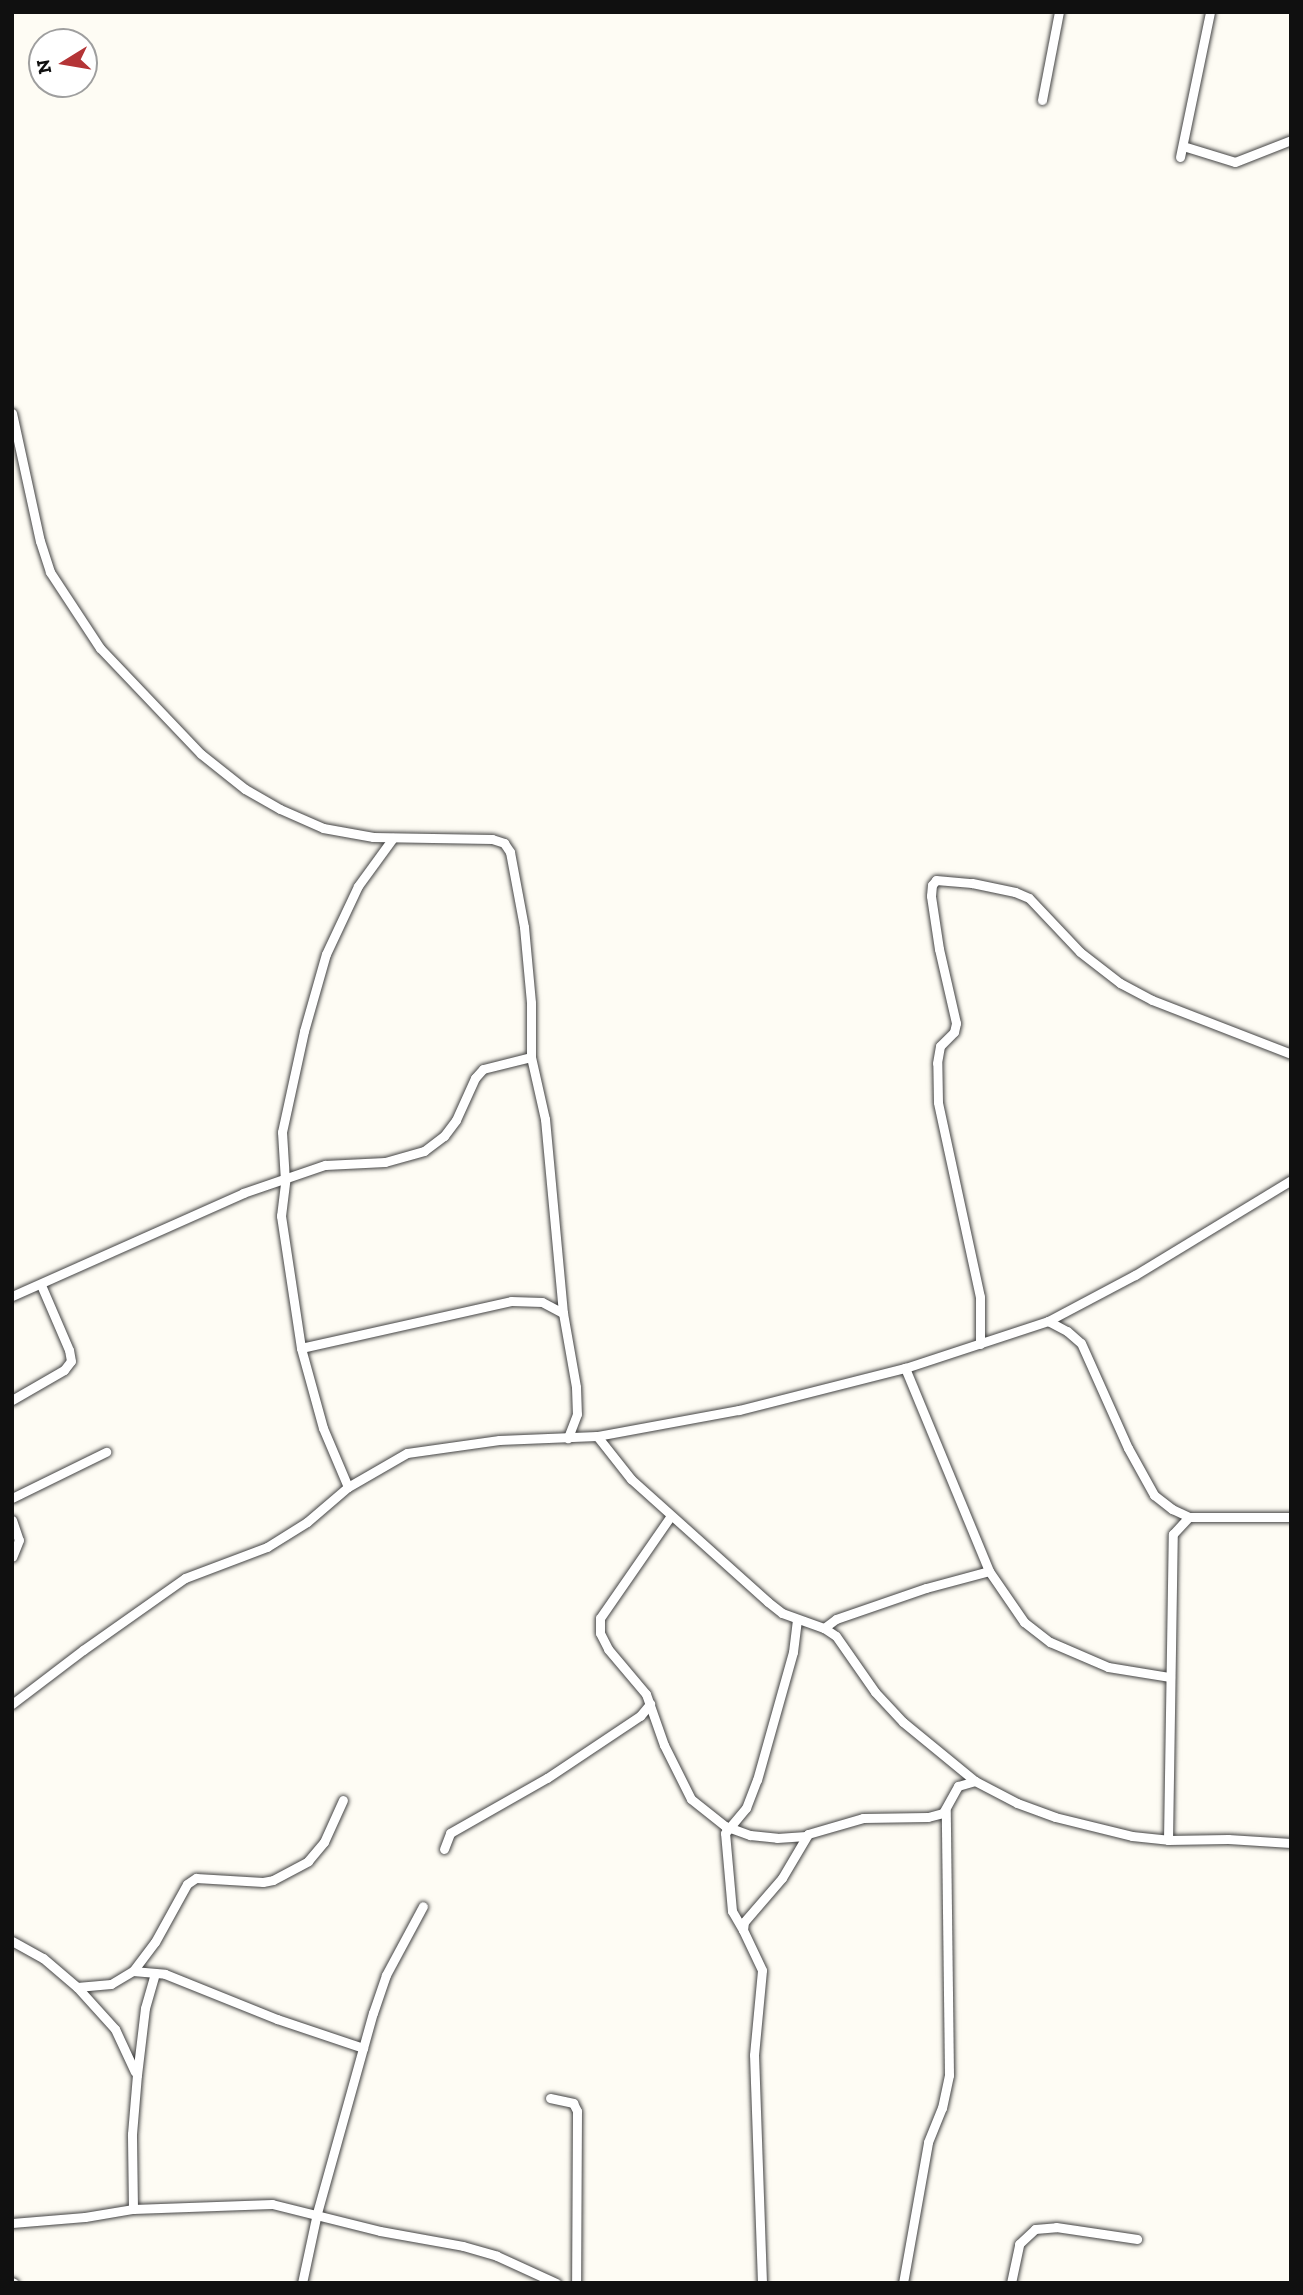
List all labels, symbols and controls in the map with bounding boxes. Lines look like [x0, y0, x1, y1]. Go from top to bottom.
north arrow [28, 28, 98, 98]
text: N [31, 57, 57, 76]

